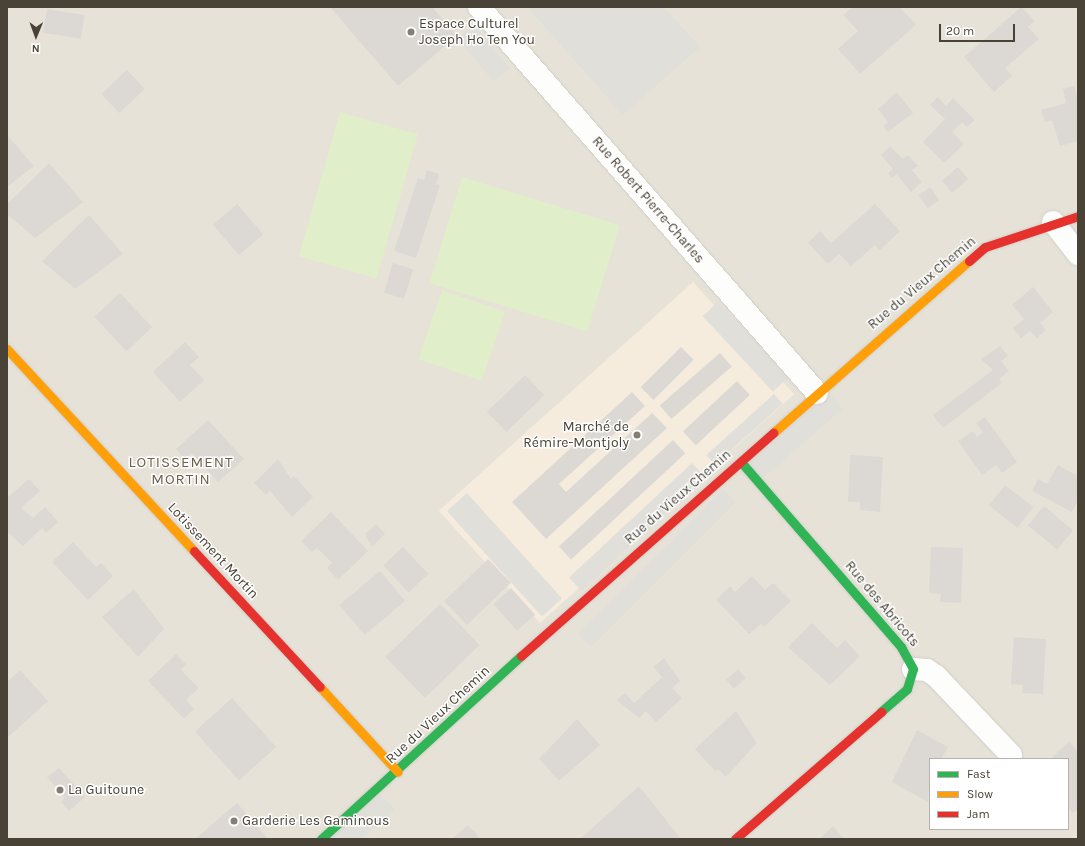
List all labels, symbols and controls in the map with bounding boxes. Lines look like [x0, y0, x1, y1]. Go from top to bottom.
north arrow [16, 16, 56, 56]
place label: Espace Culturel Joseph Ho Ten You [419, 16, 535, 48]
scale bar [941, 16, 1017, 42]
text: 20 m [946, 24, 974, 38]
marker: Espace Culturel Joseph Ho Ten You [406, 27, 416, 37]
text: N [32, 42, 40, 55]
street label: Rue Robert Pierre-Charles [588, 133, 708, 267]
street label: Rue du Vieux Chemin [865, 233, 979, 333]
place label: Marché de Rémire-Montjoly [523, 419, 629, 452]
marker: Marché de Rémire-Montjoly [632, 430, 642, 440]
street label: Rue du Vieux Chemin [621, 446, 735, 548]
district label: LOTISSEMENT MORTIN [129, 453, 233, 488]
street label: Lotissement Mortin [164, 499, 262, 603]
street label: Rue des Abricots [841, 558, 923, 650]
street label: Rue du Vieux Chemin [383, 663, 493, 767]
legend [929, 758, 1069, 830]
text: Fast [967, 767, 990, 781]
place label: La Guitoune [68, 782, 144, 798]
marker: La Guitoune [55, 785, 65, 795]
text: Slow [967, 787, 993, 801]
text: Jam [967, 807, 990, 821]
place label: Garderie Les Gaminous [242, 813, 389, 829]
marker: Garderie Les Gaminous [229, 816, 239, 826]

